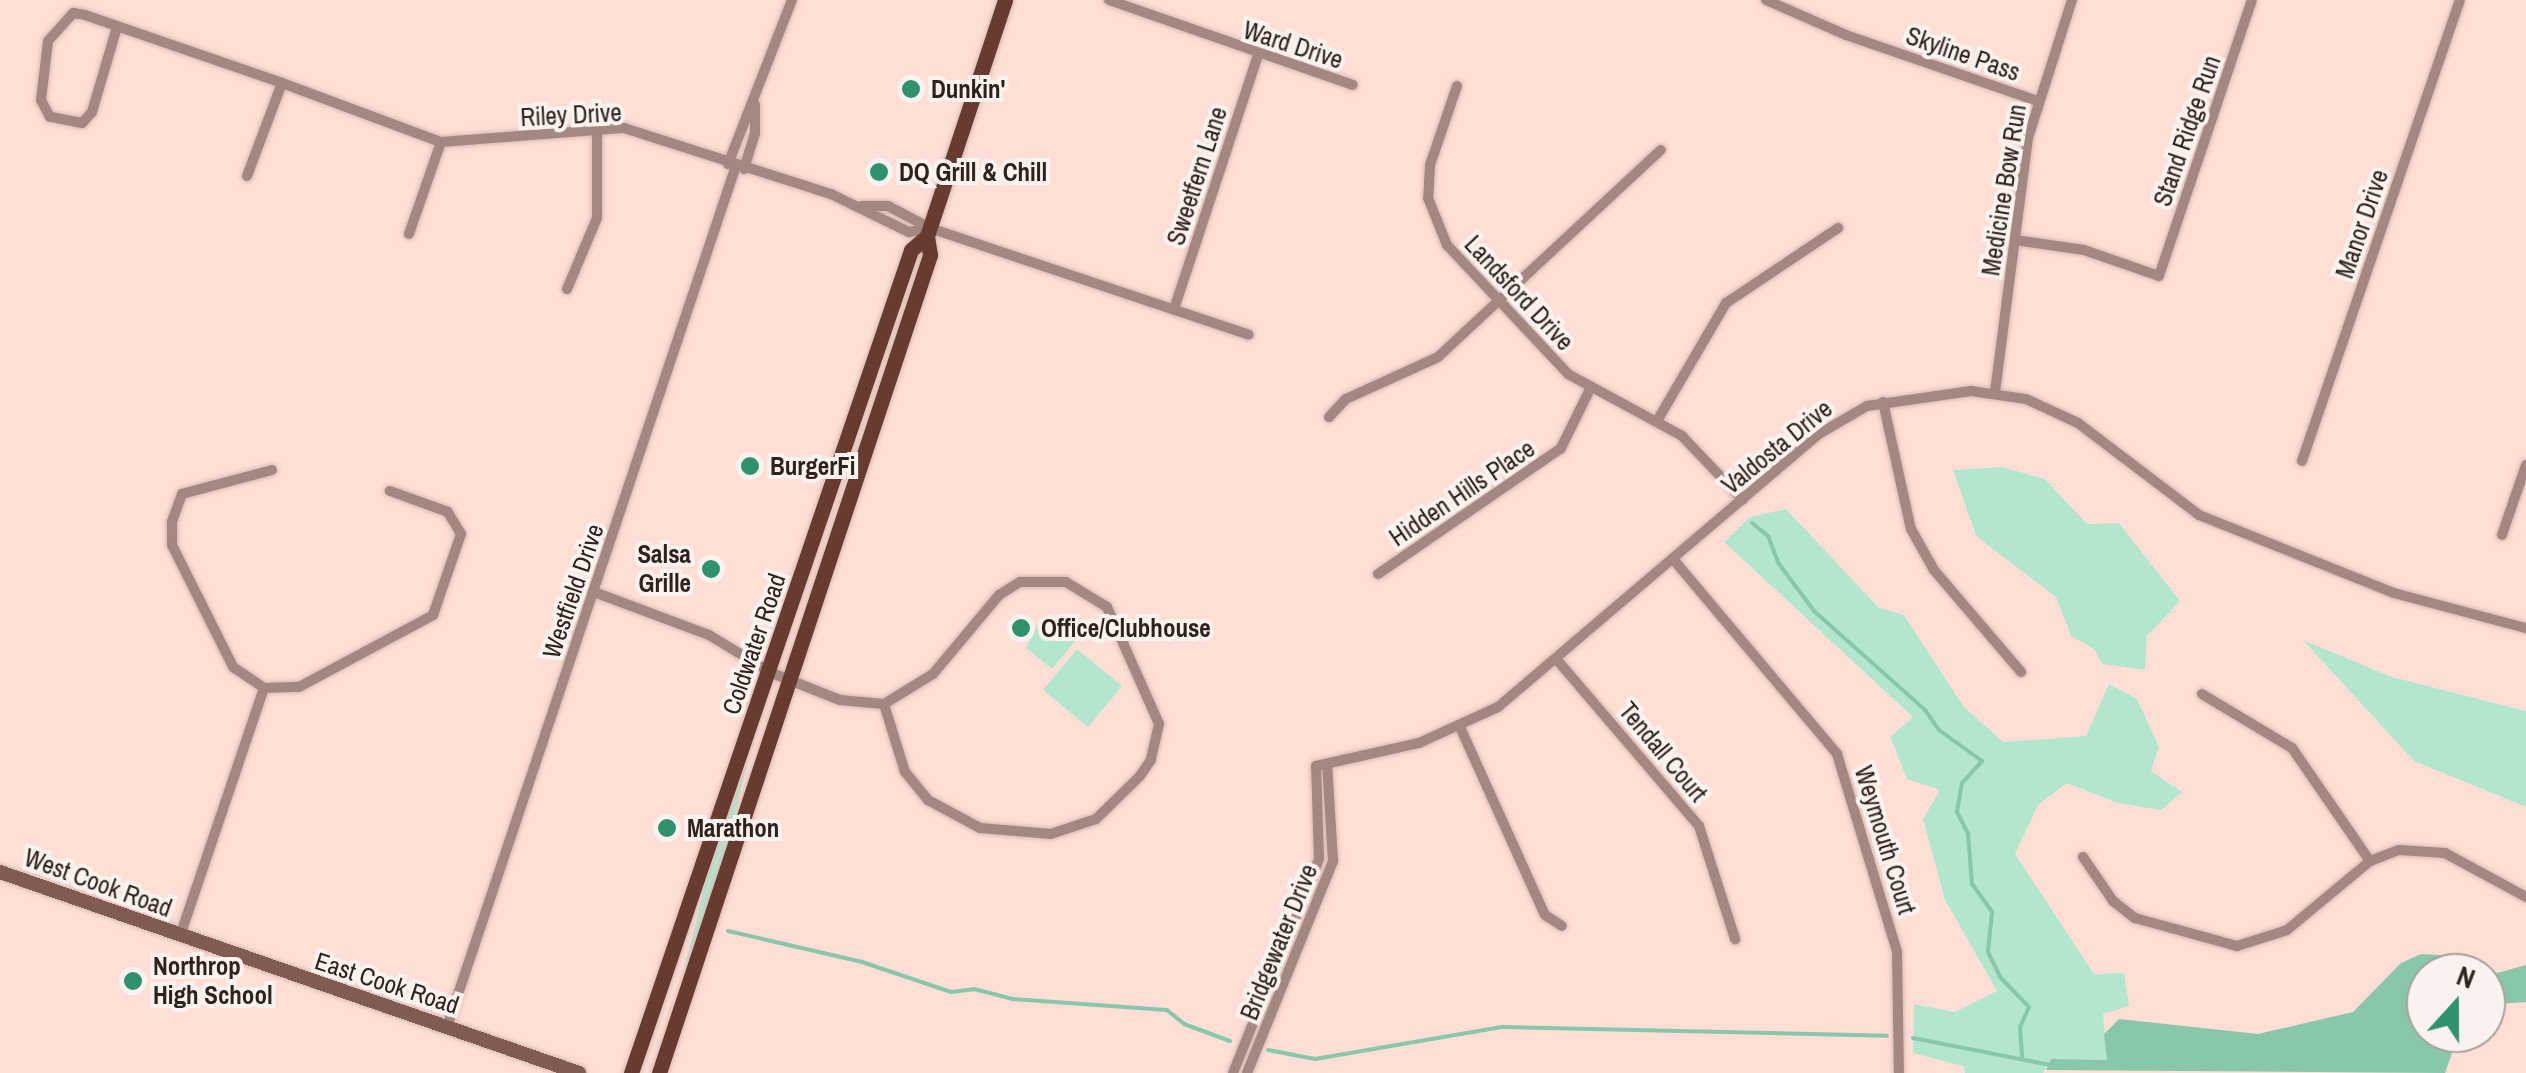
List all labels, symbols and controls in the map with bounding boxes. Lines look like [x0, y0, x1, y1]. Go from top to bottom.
street label: Ward Drive [1239, 15, 1347, 75]
street label: Skyline Pass [1902, 21, 2024, 87]
street label: Stand Ridge Run [2147, 52, 2227, 210]
place label: Dunkin' [931, 74, 1005, 104]
marker: Dunkin' [900, 78, 922, 100]
street label: Riley Drive [520, 97, 622, 133]
street label: Medicine Bow Run [1976, 102, 2032, 278]
street label: Sweetfern Lane [1161, 103, 1233, 249]
place label: DQ Grill & Chill [899, 157, 1047, 187]
marker: DQ Grill & Chill [868, 161, 890, 183]
street label: Manor Drive [2329, 166, 2395, 282]
street label: Landsford Drive [1458, 229, 1580, 357]
street label: Valdosta Drive [1716, 394, 1838, 500]
street label: Hidden Hills Place [1384, 433, 1540, 553]
place label: BurgerFi [770, 451, 855, 481]
marker: BurgerFi [739, 455, 761, 477]
street label: Westfield Drive [536, 520, 610, 662]
place label: Salsa Grille [637, 540, 691, 599]
marker: Salsa Grille [700, 558, 722, 580]
street label: Coldwater Road [716, 570, 792, 718]
place label: Office/Clubhouse [1041, 613, 1211, 643]
marker: Office/Clubhouse [1010, 617, 1032, 639]
street label: Tendall Court [1613, 696, 1713, 808]
street label: Weymouth Court [1848, 762, 1922, 918]
place label: Marathon [687, 813, 779, 843]
marker: Marathon [656, 817, 678, 839]
street label: West Cook Road [20, 842, 176, 924]
street label: Bridgewater Drive [1234, 860, 1324, 1024]
street label: East Cook Road [311, 946, 463, 1020]
place label: Northrop High School [153, 952, 273, 1011]
north arrow [2406, 953, 2506, 1053]
text: N [2451, 956, 2481, 998]
marker: Northrop High School [122, 970, 144, 992]

